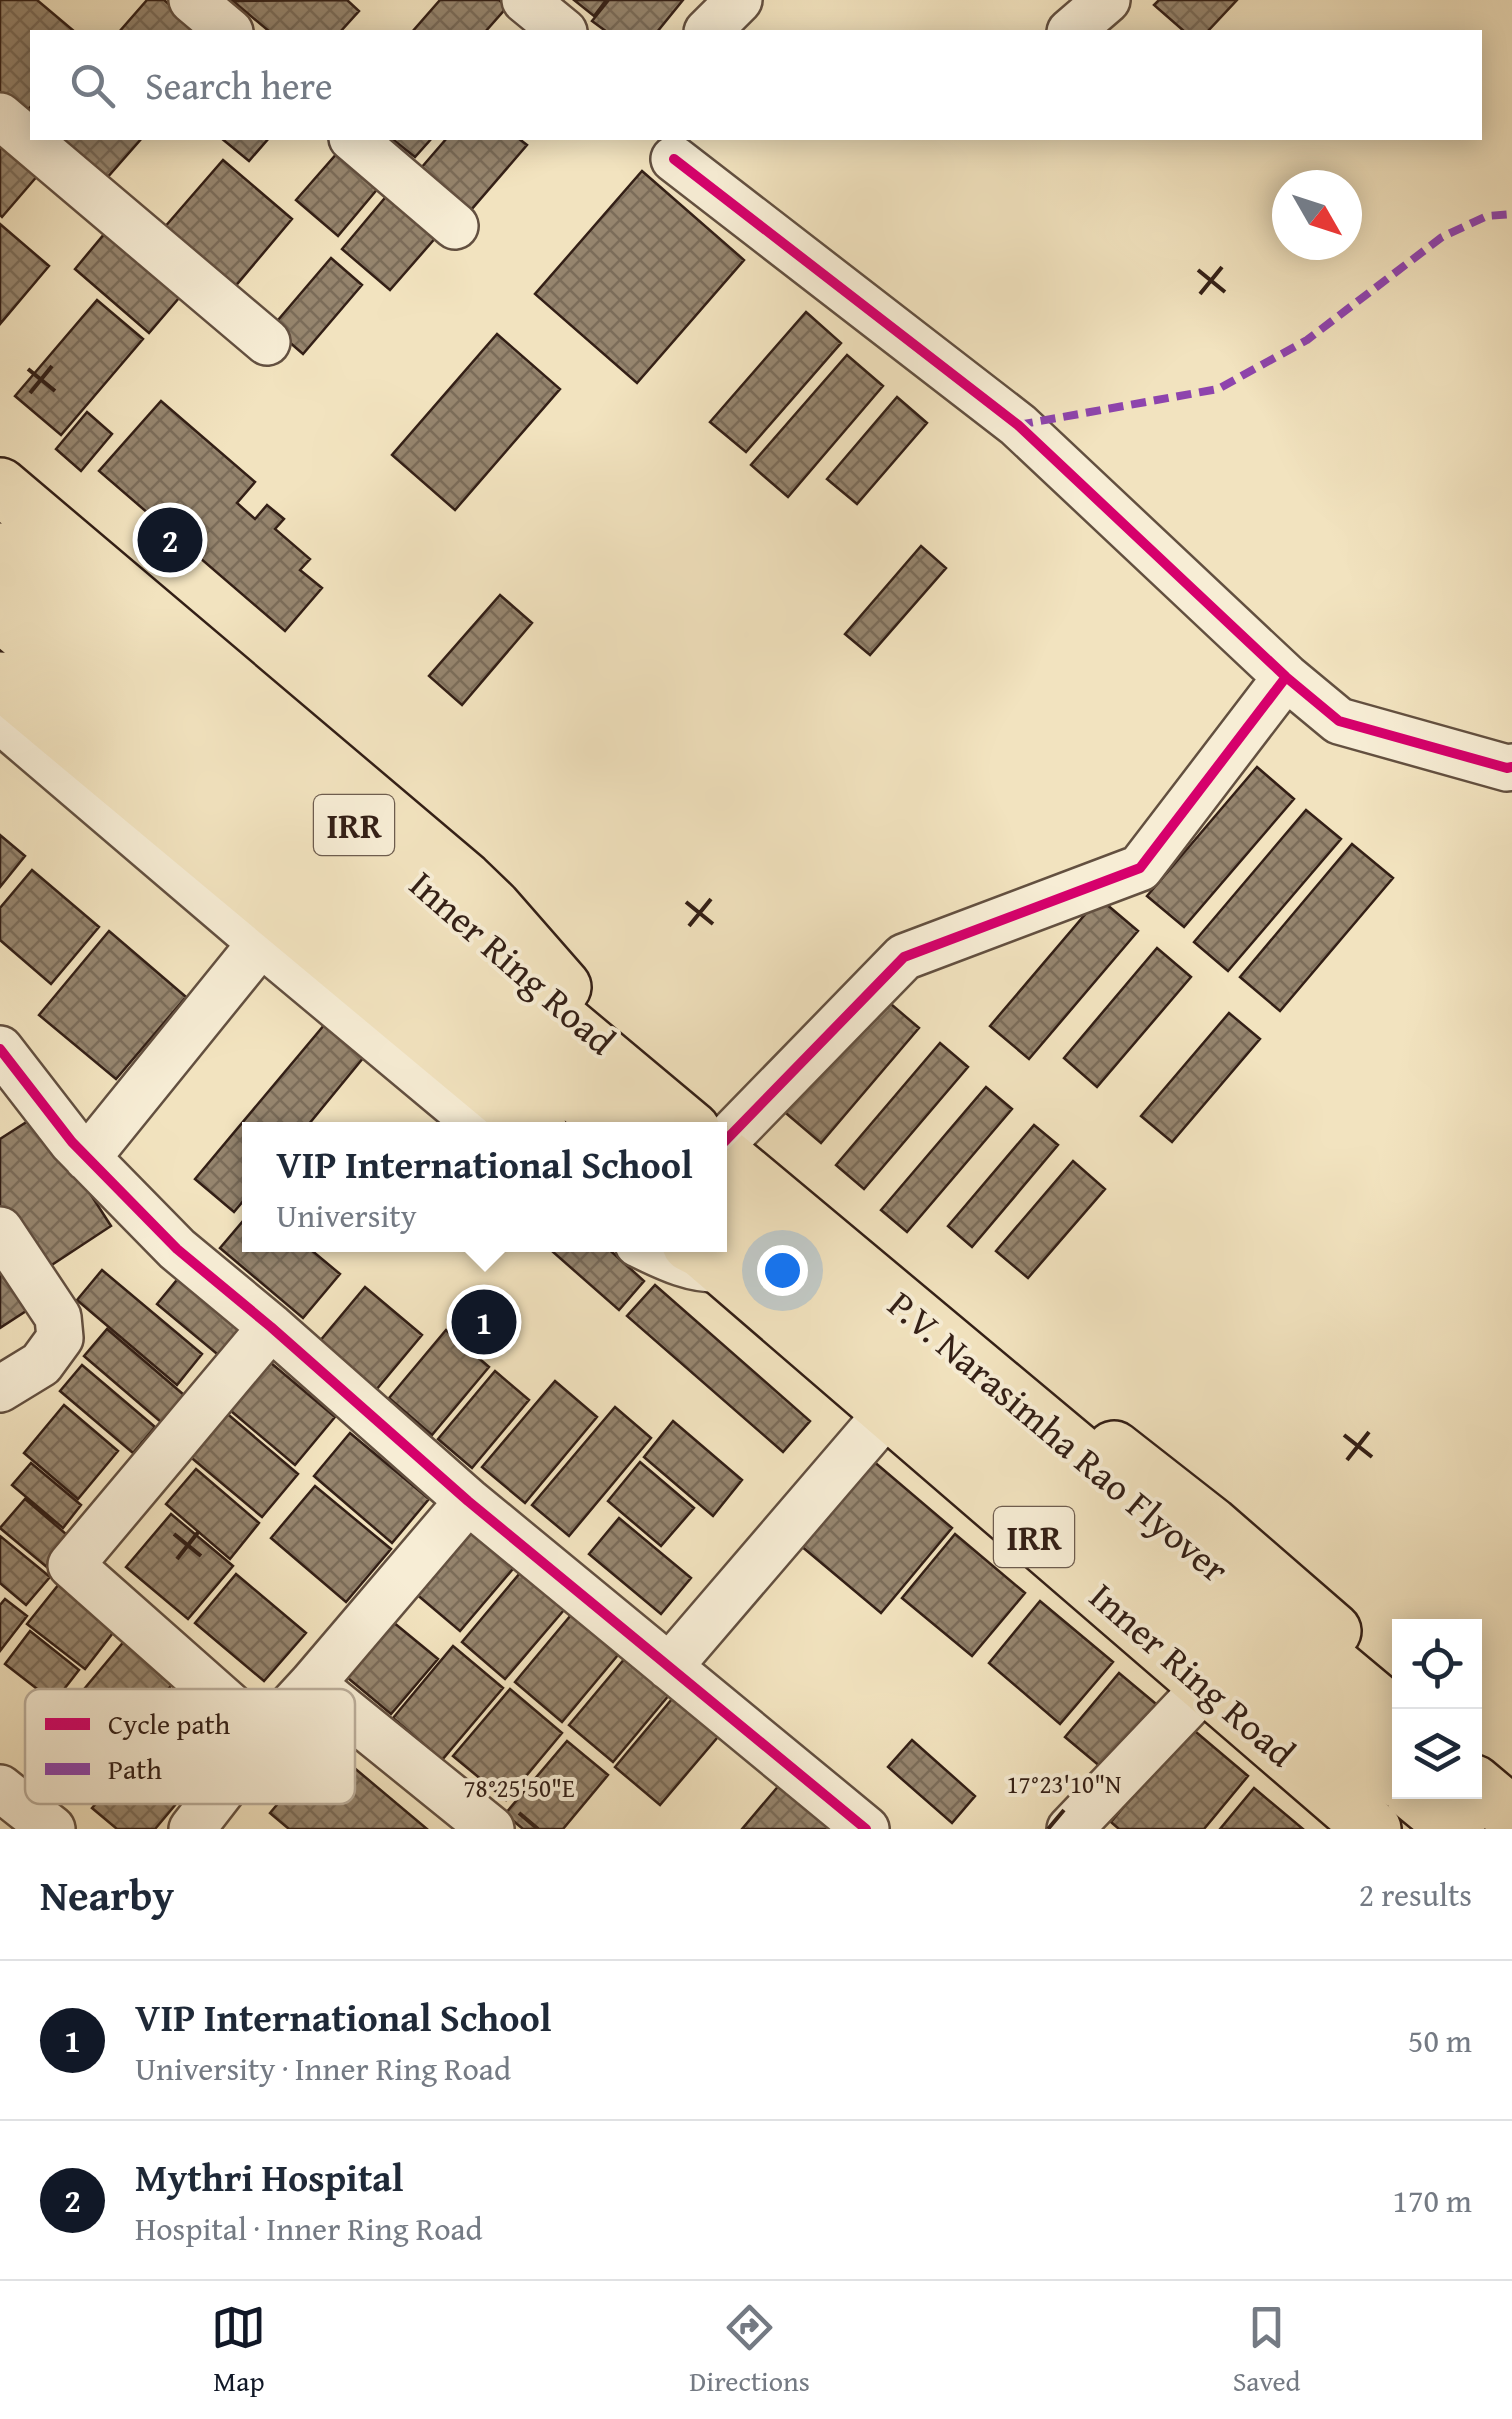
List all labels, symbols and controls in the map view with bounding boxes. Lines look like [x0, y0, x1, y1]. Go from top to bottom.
search box [30, 30, 1482, 140]
text: Search here [145, 57, 333, 113]
icon: search [65, 58, 120, 113]
north arrow [1272, 170, 1362, 260]
pin: 2 [138, 502, 202, 578]
road number: IRR [314, 795, 394, 855]
street label: Inner Ring Road [398, 857, 629, 1068]
popup [242, 1122, 727, 1252]
text: VIP International School [276, 1136, 693, 1192]
text: University [276, 1192, 417, 1239]
your location [757, 1245, 808, 1296]
street label: P.V. Narasimha Rao Flyover [877, 1277, 1242, 1596]
pin: 1 [452, 1284, 516, 1360]
road number: IRR [994, 1507, 1074, 1567]
street label: Inner Ring Road [1078, 1569, 1309, 1780]
map controls [1392, 1619, 1482, 1799]
button: locate [1392, 1619, 1482, 1709]
legend [25, 1689, 355, 1804]
text: Cycle path [108, 1703, 231, 1744]
button: layers [1392, 1709, 1482, 1799]
text: Path [108, 1748, 162, 1789]
text: 17°23'10"N [1007, 1766, 1121, 1802]
text: 78°25'50"E [463, 1770, 575, 1806]
text: Nearby [40, 1864, 174, 1925]
text: 2 results [1359, 1871, 1472, 1918]
text: VIP International School [135, 1989, 551, 2045]
text: 1 [64, 2017, 81, 2064]
text: 50 m [1408, 2017, 1472, 2064]
text: University · Inner Ring Road [135, 2045, 511, 2092]
text: Mythri Hospital [135, 2149, 404, 2205]
text: 2 [64, 2177, 81, 2224]
text: 170 m [1393, 2177, 1472, 2224]
text: Hospital · Inner Ring Road [135, 2205, 483, 2252]
tab: Map [211, 2300, 266, 2401]
tab: Directions [689, 2300, 810, 2401]
tab: Saved [1233, 2300, 1301, 2401]

